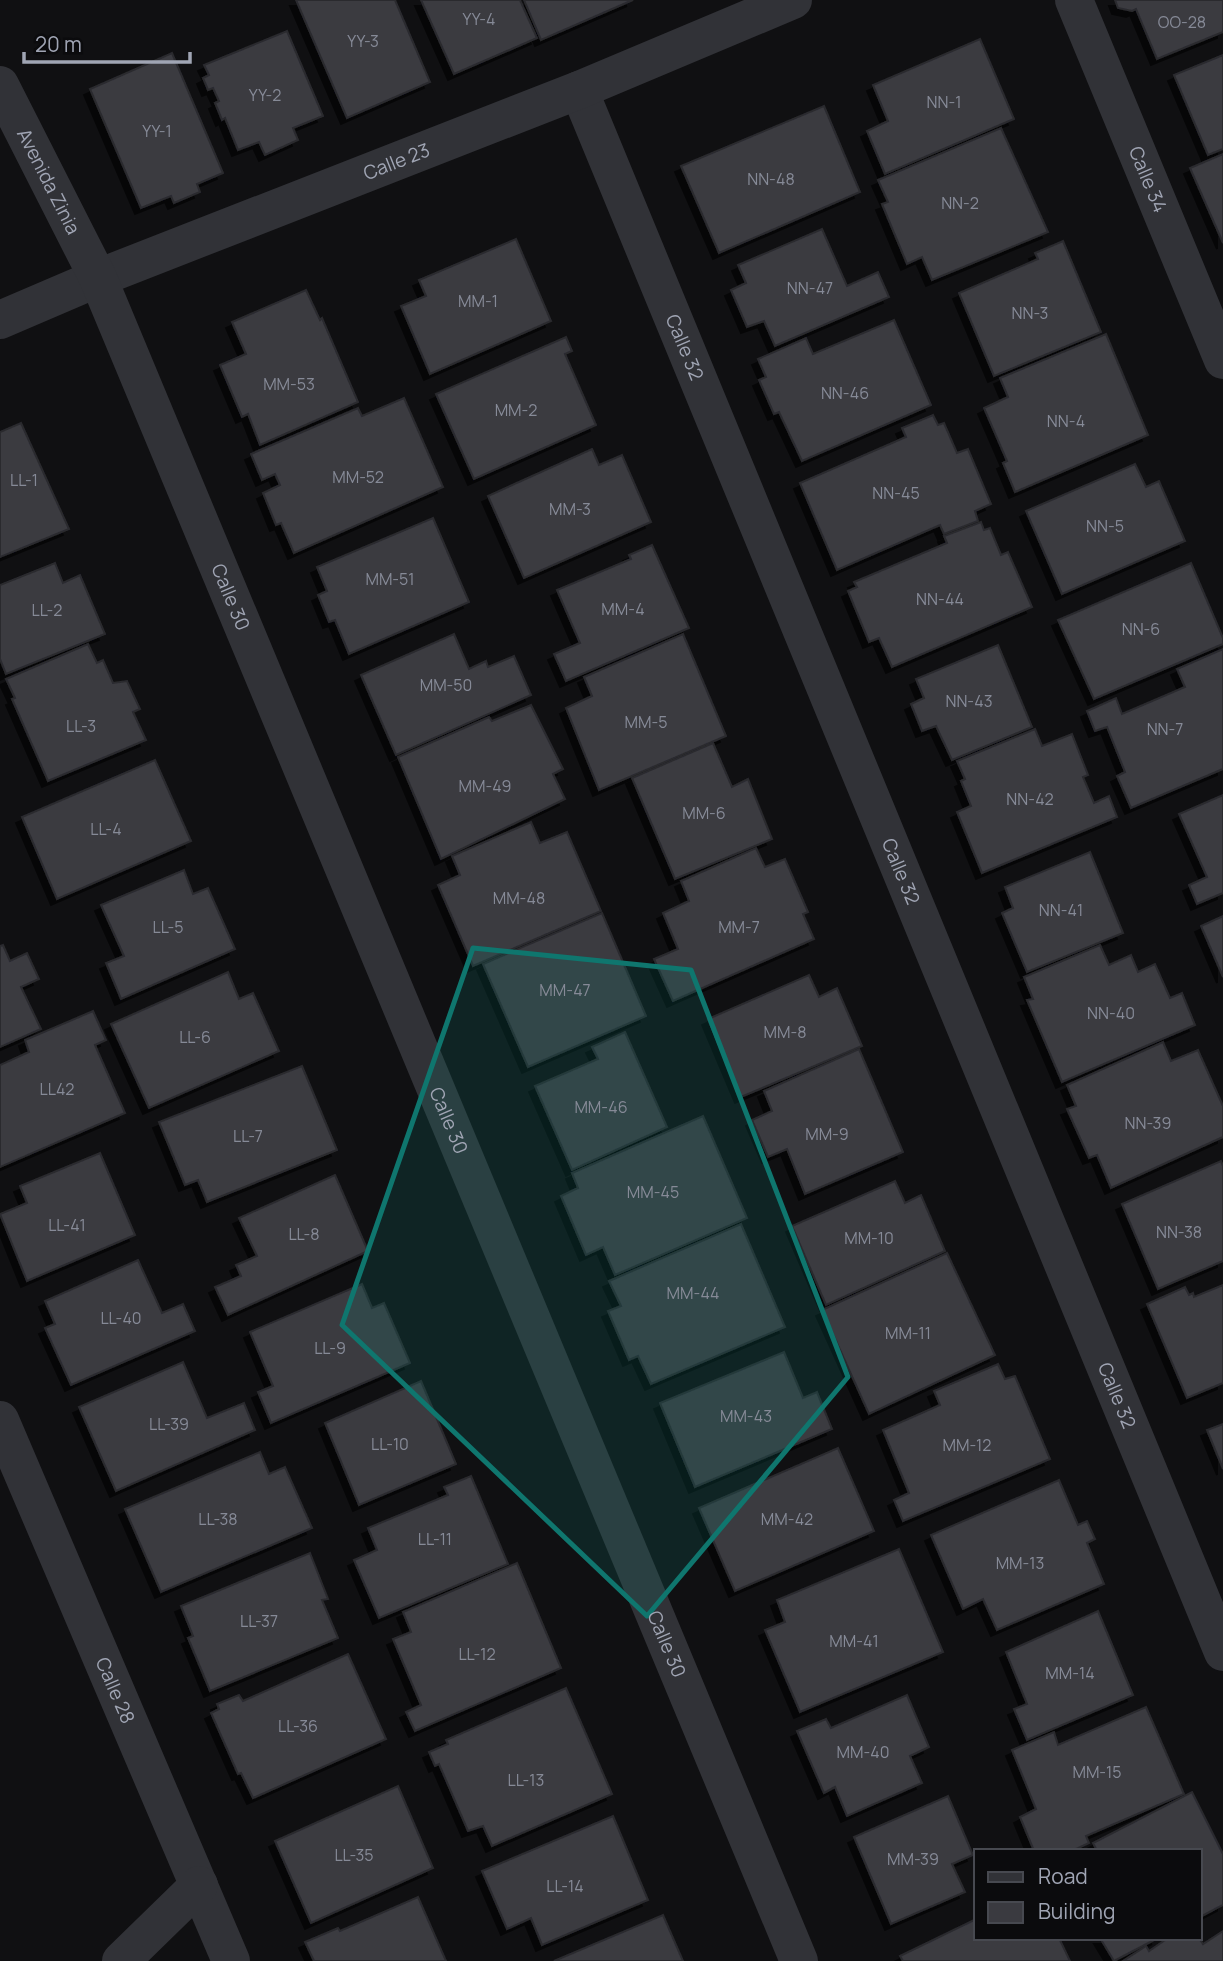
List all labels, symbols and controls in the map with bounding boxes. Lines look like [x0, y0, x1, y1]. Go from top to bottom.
house number: YY-4 [462, 8, 496, 30]
house number: OO-28 [1158, 11, 1206, 33]
scale bar [24, 21, 191, 65]
text: 20 m [35, 30, 82, 58]
house number: YY-3 [347, 30, 379, 52]
house number: YY-2 [249, 84, 281, 106]
house number: NN-1 [927, 91, 961, 113]
house number: YY-1 [142, 120, 172, 142]
street label: Avenida Zinia [11, 124, 87, 239]
street label: Calle 23 [359, 137, 433, 186]
street label: Calle 34 [1123, 142, 1174, 216]
house number: NN-48 [747, 168, 795, 190]
house number: NN-2 [941, 192, 979, 214]
house number: NN-47 [787, 277, 833, 299]
house number: MM-1 [458, 290, 498, 312]
house number: NN-3 [1012, 302, 1048, 324]
street label: Calle 32 [660, 310, 710, 384]
house number: MM-53 [263, 373, 315, 395]
house number: NN-46 [821, 382, 869, 404]
house number: MM-2 [495, 399, 537, 421]
house number: NN-4 [1047, 410, 1085, 432]
house number: MM-52 [332, 466, 384, 488]
house number: LL-1 [10, 469, 38, 491]
house number: NN-45 [872, 482, 920, 504]
house number: MM-3 [549, 498, 591, 520]
house number: NN-5 [1086, 515, 1124, 537]
street label: Calle 30 [205, 560, 256, 634]
house number: MM-51 [365, 568, 415, 590]
house number: NN-44 [916, 588, 964, 610]
house number: MM-4 [601, 598, 645, 620]
house number: LL-2 [32, 599, 62, 621]
house number: NN-6 [1122, 618, 1160, 640]
house number: MM-50 [420, 674, 472, 696]
house number: NN-43 [945, 690, 993, 712]
house number: MM-5 [625, 711, 667, 733]
house number: LL-3 [66, 715, 96, 737]
house number: NN-7 [1147, 718, 1183, 740]
house number: MM-49 [458, 775, 512, 797]
house number: NN-42 [1006, 788, 1054, 810]
house number: MM-6 [682, 802, 726, 824]
house number: LL-4 [90, 818, 122, 840]
street label: Calle 32 [876, 834, 926, 908]
house number: MM-48 [493, 887, 545, 909]
house number: NN-41 [1039, 899, 1083, 921]
house number: LL-5 [152, 916, 184, 938]
house number: MM-7 [718, 916, 760, 938]
house number: MM-47 [539, 979, 591, 1001]
house number: NN-40 [1087, 1002, 1135, 1024]
house number: MM-8 [764, 1021, 806, 1043]
house number: LL-6 [179, 1026, 211, 1048]
house number: LL42 [40, 1078, 74, 1100]
street label: Calle 30 [423, 1083, 474, 1158]
house number: MM-46 [574, 1096, 628, 1118]
house number: NN-39 [1125, 1112, 1171, 1134]
house number: MM-9 [805, 1123, 849, 1145]
house number: LL-7 [233, 1125, 263, 1147]
house number: MM-45 [627, 1181, 679, 1203]
house number: LL-41 [48, 1214, 86, 1236]
house number: NN-38 [1156, 1221, 1202, 1243]
house number: LL-8 [288, 1223, 320, 1245]
house number: MM-10 [844, 1227, 894, 1249]
house number: MM-44 [667, 1282, 719, 1304]
house number: LL-40 [100, 1307, 142, 1329]
house number: MM-11 [885, 1322, 931, 1344]
house number: LL-9 [314, 1337, 346, 1359]
street label: Calle 32 [1092, 1358, 1142, 1432]
house number: MM-43 [720, 1405, 772, 1427]
house number: LL-39 [149, 1413, 189, 1435]
house number: LL-10 [371, 1433, 409, 1455]
house number: MM-12 [943, 1434, 991, 1456]
house number: LL-38 [198, 1508, 238, 1530]
house number: MM-42 [761, 1508, 813, 1530]
house number: LL-11 [418, 1528, 452, 1550]
house number: MM-13 [996, 1552, 1044, 1574]
street label: Calle 30 [641, 1606, 692, 1681]
house number: LL-37 [240, 1610, 278, 1632]
house number: MM-41 [829, 1630, 879, 1652]
house number: LL-12 [458, 1643, 496, 1665]
street label: Calle 28 [90, 1653, 141, 1728]
house number: MM-14 [1045, 1662, 1095, 1684]
house number: LL-36 [278, 1715, 318, 1737]
house number: MM-40 [836, 1741, 890, 1763]
house number: MM-15 [1072, 1761, 1122, 1783]
house number: LL-13 [508, 1769, 544, 1791]
house number: LL-35 [334, 1844, 374, 1866]
house number: MM-39 [887, 1848, 939, 1870]
legend [974, 1849, 1202, 1940]
text: Road [1038, 1862, 1088, 1890]
house number: LL-14 [546, 1875, 584, 1897]
text: Building [1038, 1897, 1115, 1925]

